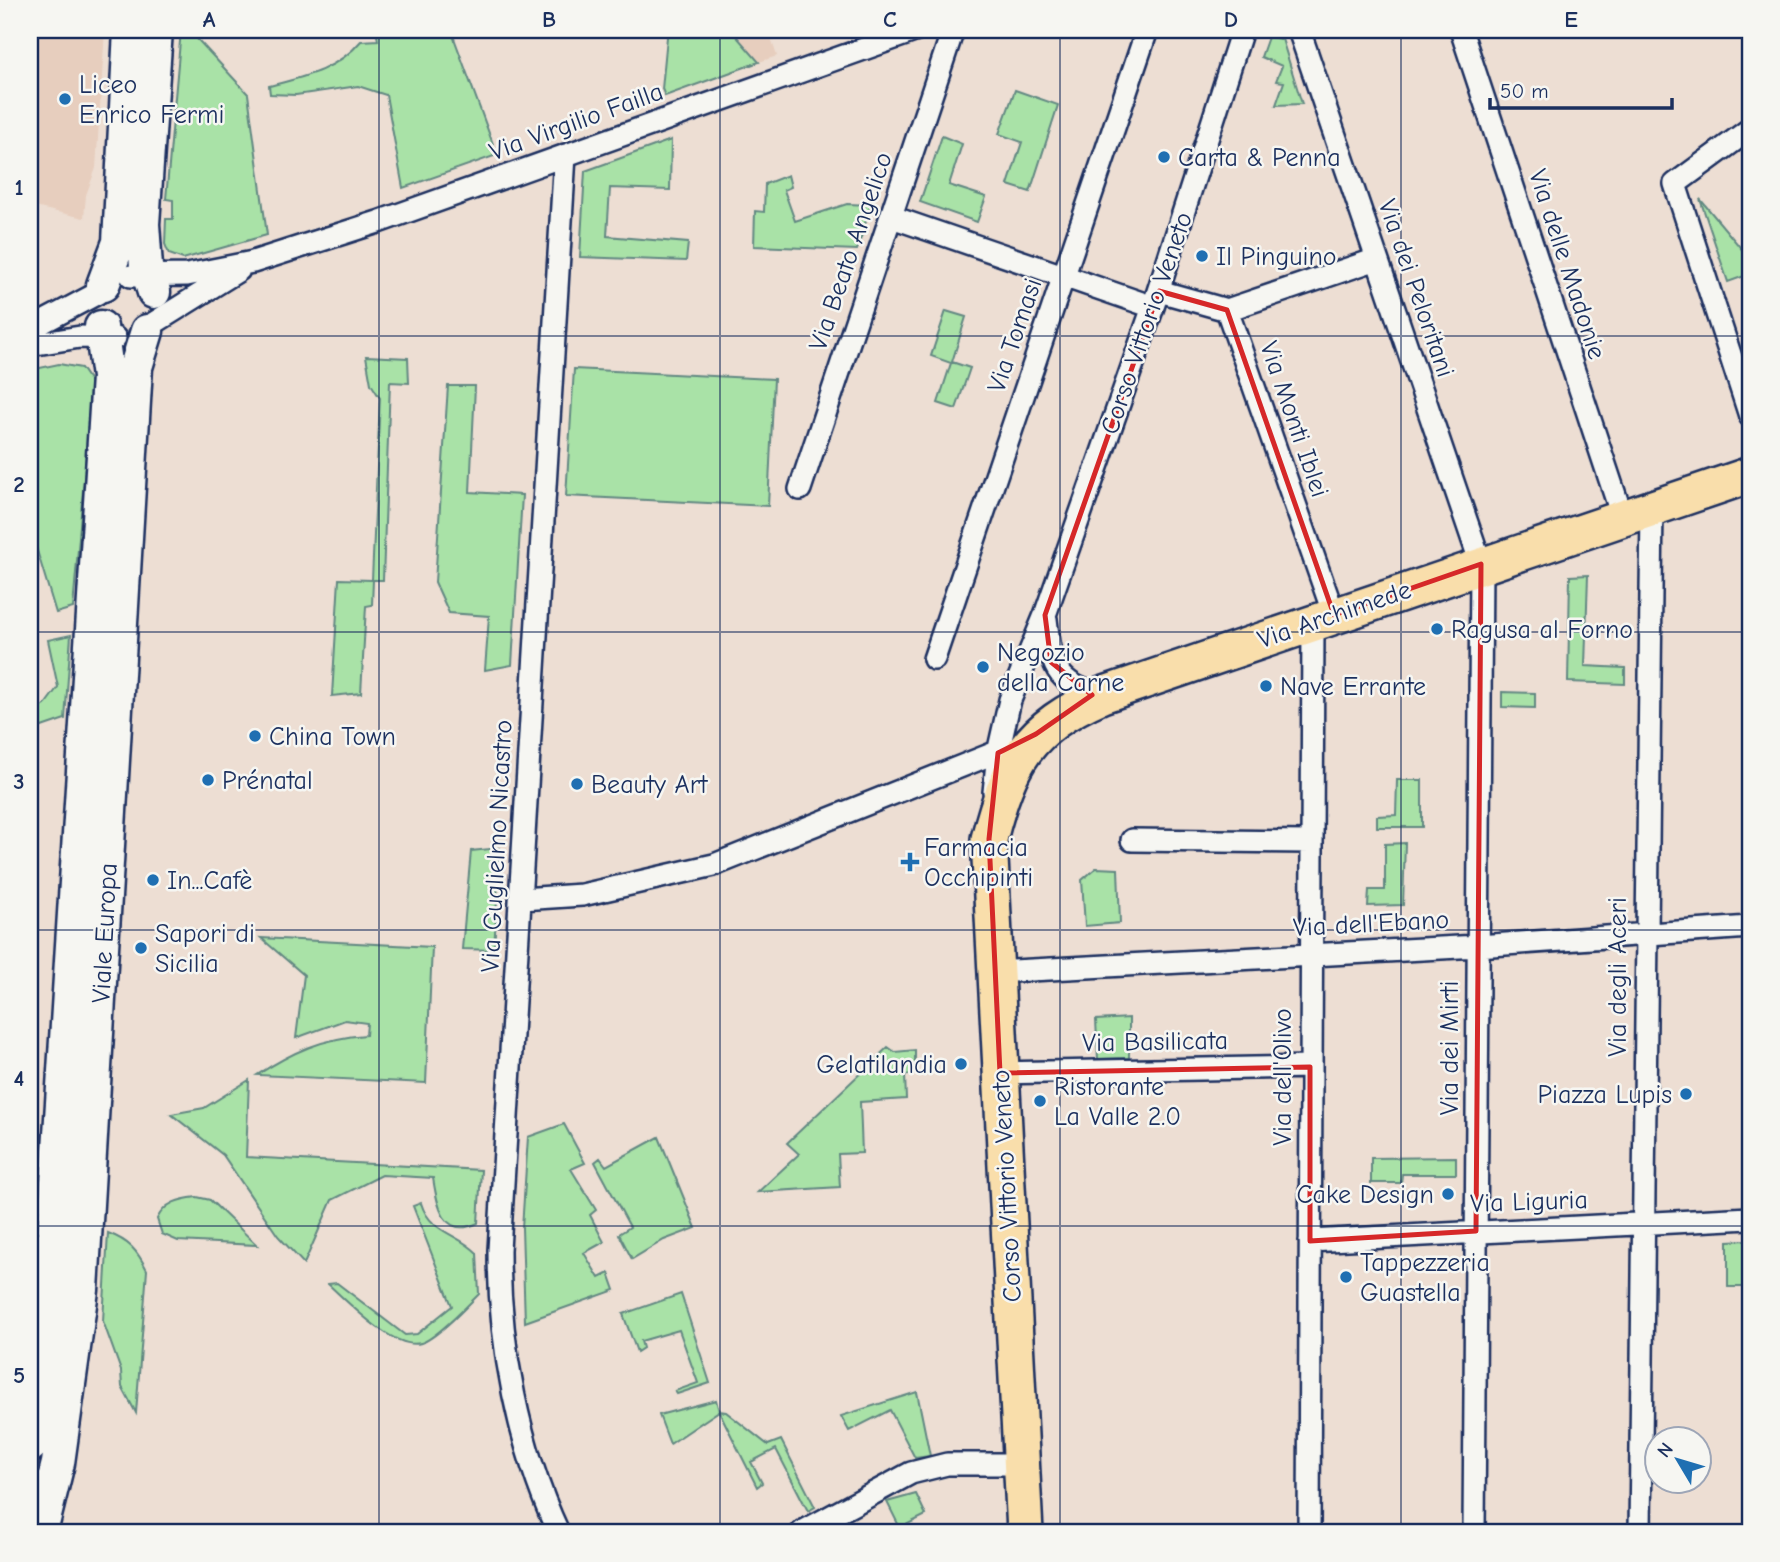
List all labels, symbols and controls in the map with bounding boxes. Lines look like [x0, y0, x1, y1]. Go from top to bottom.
text: A [203, 6, 216, 33]
text: B [542, 6, 556, 33]
text: C [883, 6, 897, 33]
text: D [1224, 6, 1238, 33]
text: E [1564, 6, 1578, 33]
scale bar [1490, 66, 1672, 110]
place label: Liceo Enrico Fermi [79, 70, 225, 130]
street label: Via Virgilio Failla [485, 77, 667, 167]
text: 50 m [1500, 79, 1549, 103]
marker: Liceo Enrico Fermi [57, 91, 73, 107]
place label: Carta & Penna [1178, 143, 1341, 173]
street label: Via Beato Angelico [803, 148, 899, 354]
marker: Carta & Penna [1156, 149, 1172, 165]
street label: Via delle Madonie [1522, 166, 1612, 363]
text: 1 [14, 174, 24, 201]
street label: Via dei Peloritani [1372, 196, 1460, 381]
street label: Corso Vittorio Veneto [1095, 208, 1199, 438]
place label: Il Pinguino [1216, 242, 1337, 272]
marker: Il Pinguino [1194, 248, 1210, 264]
street label: Via Tomasi [981, 274, 1048, 396]
street label: Via Monti Iblei [1253, 338, 1335, 501]
text: 2 [13, 471, 25, 498]
street label: Via Archimede [1254, 575, 1415, 655]
place label: Ragusa al Forno [1451, 615, 1633, 645]
marker: Ragusa al Forno [1429, 621, 1445, 637]
place label: Negozio della Carne [997, 638, 1124, 698]
marker: Negozio della Carne [975, 659, 991, 675]
place label: Nave Errante [1280, 672, 1426, 702]
marker: Nave Errante [1258, 678, 1274, 694]
street label: Via Guglielmo Nicastro [475, 719, 519, 973]
place label: China Town [269, 722, 396, 752]
marker: China Town [247, 728, 263, 744]
place label: Prénatal [222, 766, 313, 796]
text: 3 [13, 768, 25, 795]
place label: Beauty Art [591, 770, 709, 800]
marker: Prénatal [200, 772, 216, 788]
marker: Beauty Art [569, 776, 585, 792]
place label: Farmacia Occhipinti [924, 833, 1033, 893]
marker: Farmacia Occhipinti [902, 854, 918, 870]
street label: Viale Europa [86, 862, 124, 1004]
place label: In...Cafè [167, 866, 252, 896]
marker: In...Cafè [145, 872, 161, 888]
street label: Via degli Aceri [1603, 897, 1633, 1057]
street label: Via dell'Ebano [1292, 905, 1450, 943]
place label: Sapori di Sicilia [155, 919, 255, 979]
marker: Sapori di Sicilia [133, 940, 149, 956]
street label: Via dei Mirti [1435, 981, 1465, 1115]
street label: Via dell'Olivo [1268, 1008, 1298, 1146]
street label: Via Basilicata [1082, 1026, 1228, 1058]
place label: Gelatilandia [816, 1050, 947, 1080]
marker: Gelatilandia [953, 1056, 969, 1072]
text: 4 [14, 1065, 25, 1092]
street label: Corso Vittorio Veneto [986, 1069, 1028, 1303]
place label: Ristorante La Valle 2.0 [1054, 1072, 1181, 1132]
place label: Piazza Lupis [1538, 1080, 1672, 1110]
marker: Piazza Lupis [1678, 1086, 1694, 1102]
marker: Ristorante La Valle 2.0 [1032, 1093, 1048, 1109]
place label: Cake Design [1297, 1180, 1434, 1210]
street label: Via Liguria [1470, 1185, 1588, 1219]
marker: Cake Design [1440, 1186, 1456, 1202]
place label: Tappezzeria Guastella [1360, 1248, 1490, 1308]
marker: Tappezzeria Guastella [1338, 1269, 1354, 1285]
text: 5 [13, 1362, 25, 1389]
north arrow [1644, 1426, 1714, 1496]
text: N [1653, 1438, 1678, 1462]

